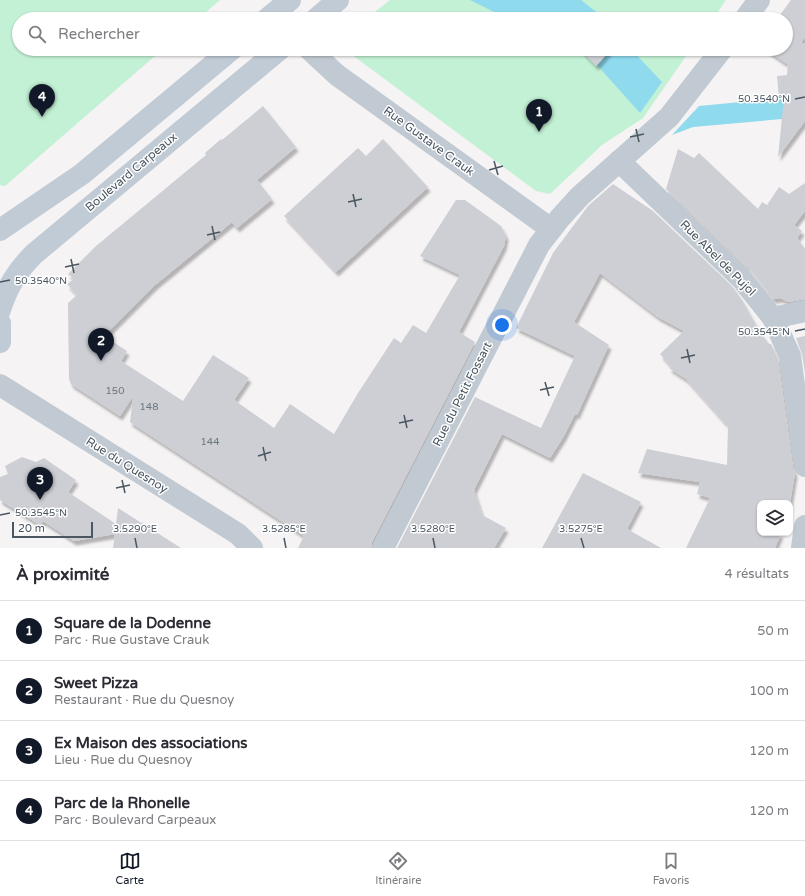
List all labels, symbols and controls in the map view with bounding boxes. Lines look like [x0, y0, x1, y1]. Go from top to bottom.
search box [12, 12, 793, 56]
icon: search [26, 23, 48, 45]
text: Rechercher [58, 25, 140, 43]
pin: 4 [29, 84, 55, 117]
text: 50.3540°N [738, 93, 790, 105]
pin: 1 [526, 99, 552, 132]
street label: Rue Gustave Crauk [381, 103, 477, 179]
street label: Boulevard Carpeaux [82, 130, 180, 214]
street label: Rue Abel de Pujol [677, 217, 759, 299]
text: 50.3540°N [15, 275, 67, 287]
your location [492, 315, 512, 335]
text: 50.3545°N [738, 326, 790, 338]
pin: 2 [88, 328, 114, 361]
street label: Rue du Petit Fossart [430, 339, 495, 449]
house number: 150 [106, 385, 124, 397]
house number: 148 [140, 401, 158, 413]
street label: Rue du Quesnoy [83, 434, 171, 496]
house number: 144 [201, 436, 219, 448]
pin: 3 [27, 467, 53, 500]
map controls [757, 500, 793, 536]
button: layers [757, 500, 793, 536]
text: 50.3545°N [15, 507, 67, 519]
scale bar [12, 520, 93, 539]
text: 20 m [18, 522, 45, 535]
text: 3.5290°E [113, 523, 157, 535]
text: 3.5285°E [262, 523, 306, 535]
text: 3.5280°E [411, 523, 455, 535]
text: 3.5275°E [559, 523, 603, 535]
text: À proximité [16, 564, 109, 585]
text: 4 résultats [725, 566, 789, 582]
text: Square de la Dodenne [54, 614, 211, 632]
text: 1 [25, 623, 33, 639]
text: 50 m [757, 623, 789, 639]
text: Parc · Rue Gustave Crauk [54, 632, 209, 648]
text: Sweet Pizza [54, 674, 138, 692]
text: 2 [25, 683, 33, 699]
text: 100 m [749, 683, 789, 699]
text: Restaurant · Rue du Quesnoy [54, 692, 234, 708]
text: Ex Maison des associations [54, 734, 248, 752]
text: 3 [25, 743, 33, 759]
text: 120 m [749, 743, 789, 759]
text: Lieu · Rue du Quesnoy [54, 752, 192, 768]
text: Parc de la Rhonelle [54, 794, 190, 812]
text: 4 [25, 803, 33, 819]
text: 120 m [749, 803, 789, 819]
text: Parc · Boulevard Carpeaux [54, 812, 216, 828]
tab: Carte [116, 850, 144, 887]
tab: Itinéraire [375, 850, 422, 887]
tab: Favoris [653, 850, 689, 887]

